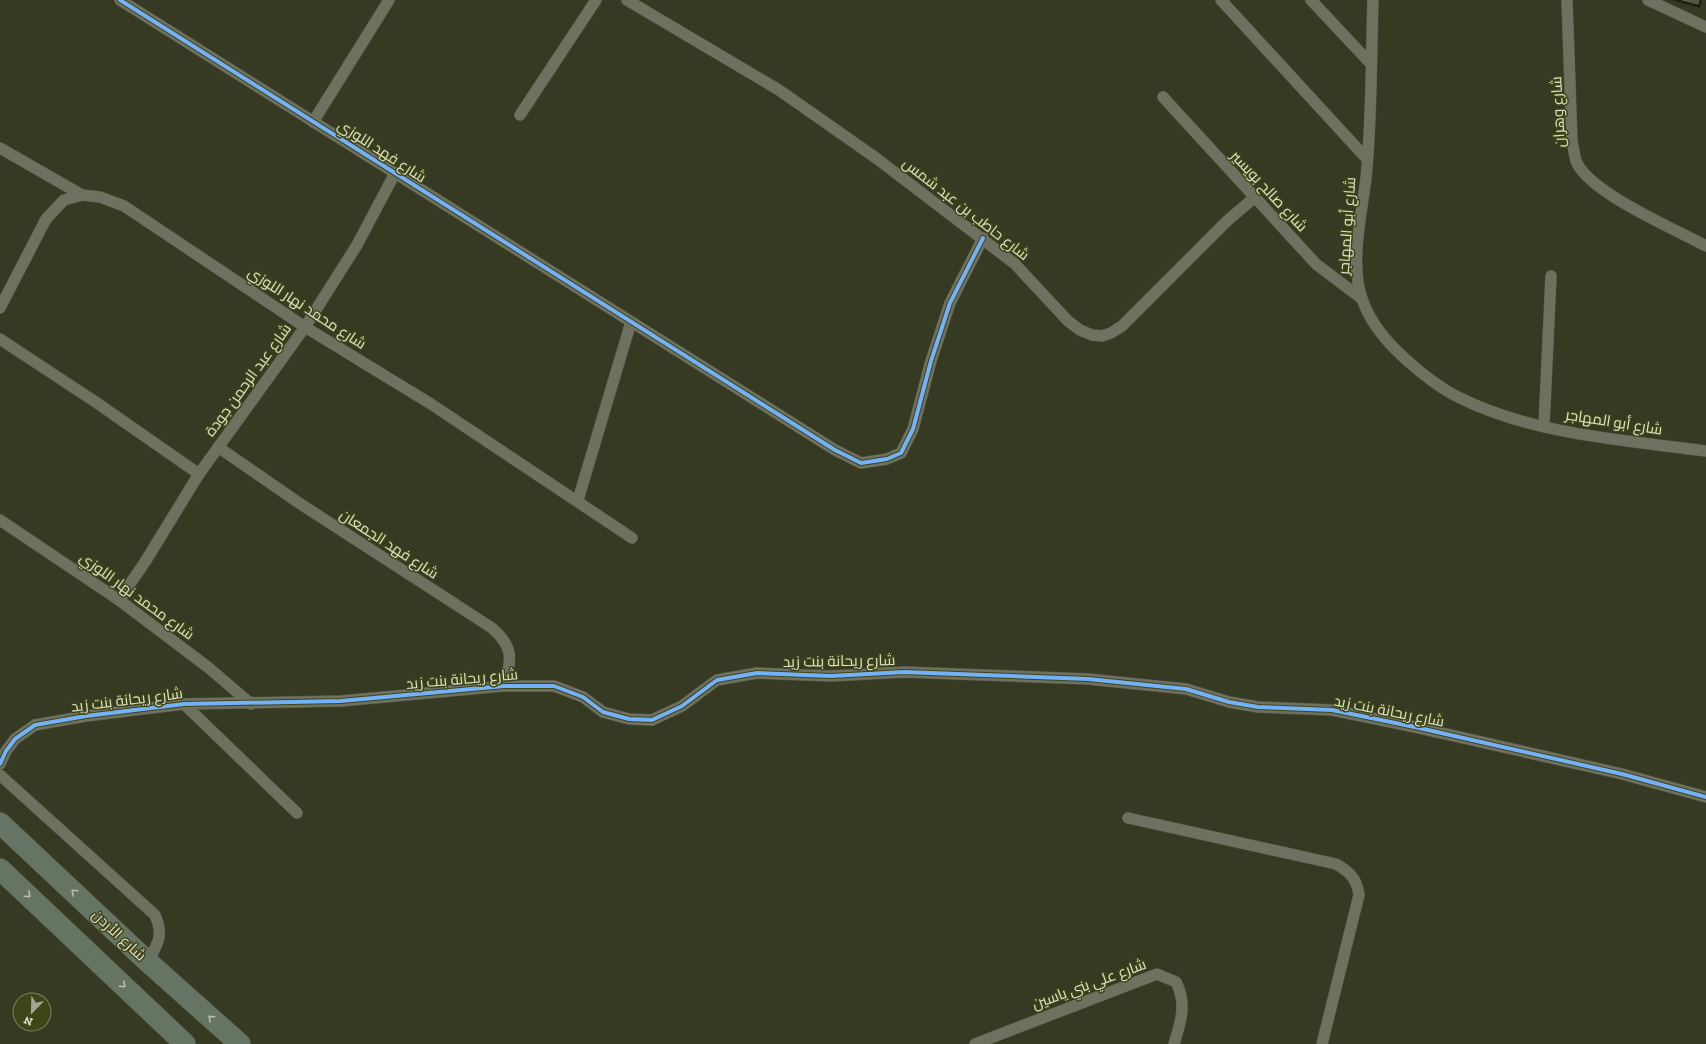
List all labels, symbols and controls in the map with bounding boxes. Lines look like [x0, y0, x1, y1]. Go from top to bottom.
street label: شارع وهران [1547, 76, 1571, 148]
street label: شارع فهد اللوزي [333, 116, 430, 189]
street label: شارع صالح بويسير [1225, 146, 1311, 237]
street label: شارع حاطب بن عبد شمس [898, 154, 1033, 266]
street label: شارع أبو المهاجر [1334, 176, 1361, 277]
street label: شارع محمد نهار اللوزي [243, 263, 369, 355]
street label: شارع عبد الرحمن جودة [201, 320, 297, 441]
street label: شارع أبو المهاجر [1563, 404, 1664, 441]
street label: شارع فهد الجمعان [335, 505, 442, 584]
street label: شارع محمد نهار اللوزي [74, 548, 198, 646]
street label: شارع ريحانة بنت زيد [783, 651, 895, 673]
street label: شارع ريحانة بنت زيد [405, 665, 519, 695]
street label: شارع ريحانة بنت زيد [70, 684, 184, 718]
street label: شارع ريحانة بنت زيد [1332, 691, 1446, 733]
one-way arrow [71, 889, 79, 897]
one-way arrow [23, 891, 31, 898]
street label: شارع الأردن [87, 905, 150, 966]
street label: شارع علي بني ياسين [1029, 955, 1150, 1016]
one-way arrow [118, 980, 126, 987]
north arrow [12, 992, 52, 1032]
text: N [21, 1013, 35, 1028]
one-way arrow [208, 1016, 215, 1023]

